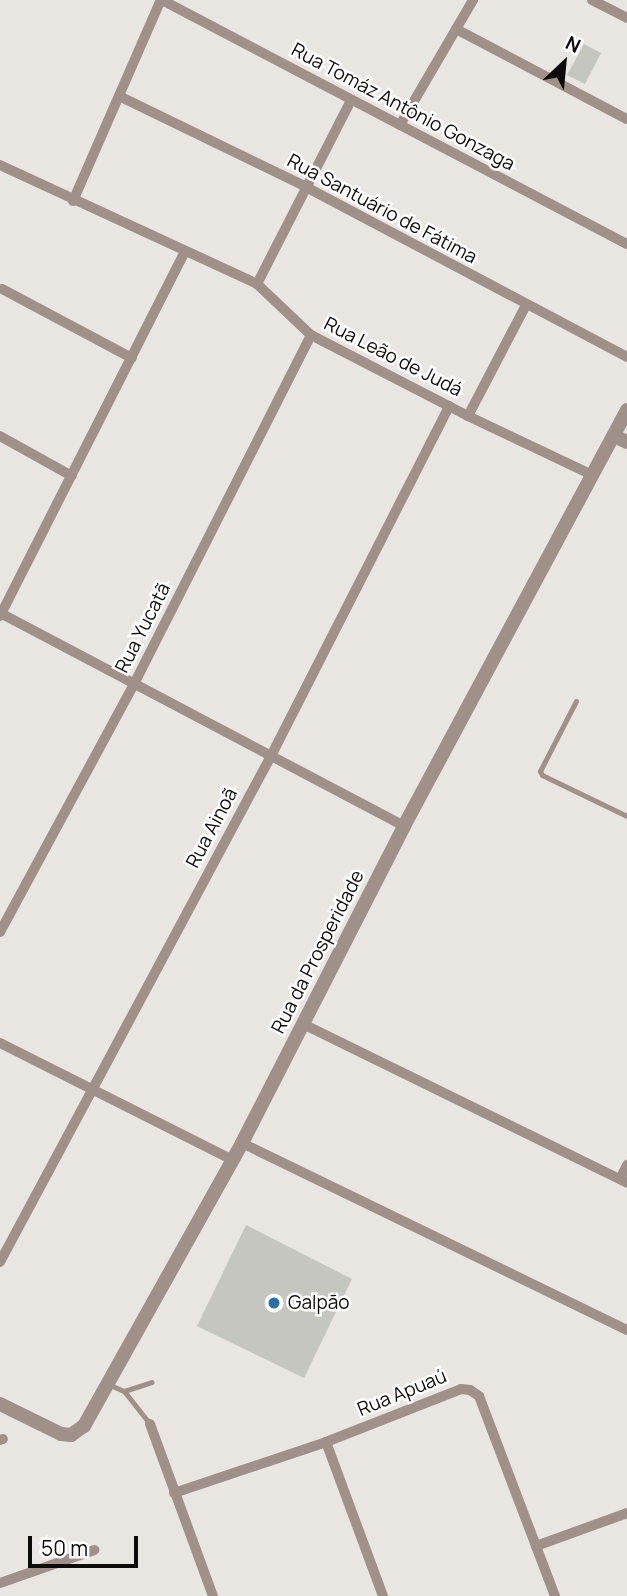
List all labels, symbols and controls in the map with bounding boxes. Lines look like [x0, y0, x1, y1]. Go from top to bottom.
north arrow [529, 28, 599, 98]
text: N [561, 29, 585, 59]
street label: Rua Tomáz Antônio Gonzaga [287, 38, 519, 176]
street label: Rua Santuário de Fátima [283, 149, 481, 269]
street label: Rua Leão de Judá [320, 312, 466, 402]
street label: Rua Yucatã [111, 579, 175, 677]
street label: Rua Ainoã [181, 784, 243, 872]
street label: Rua da Prosperidade [267, 867, 369, 1037]
place label: Galpão [288, 1292, 349, 1314]
marker: Galpão [266, 1295, 282, 1311]
street label: Rua Apuaú [354, 1365, 450, 1421]
scale bar [32, 1522, 142, 1566]
text: 50 m [41, 1534, 88, 1562]

